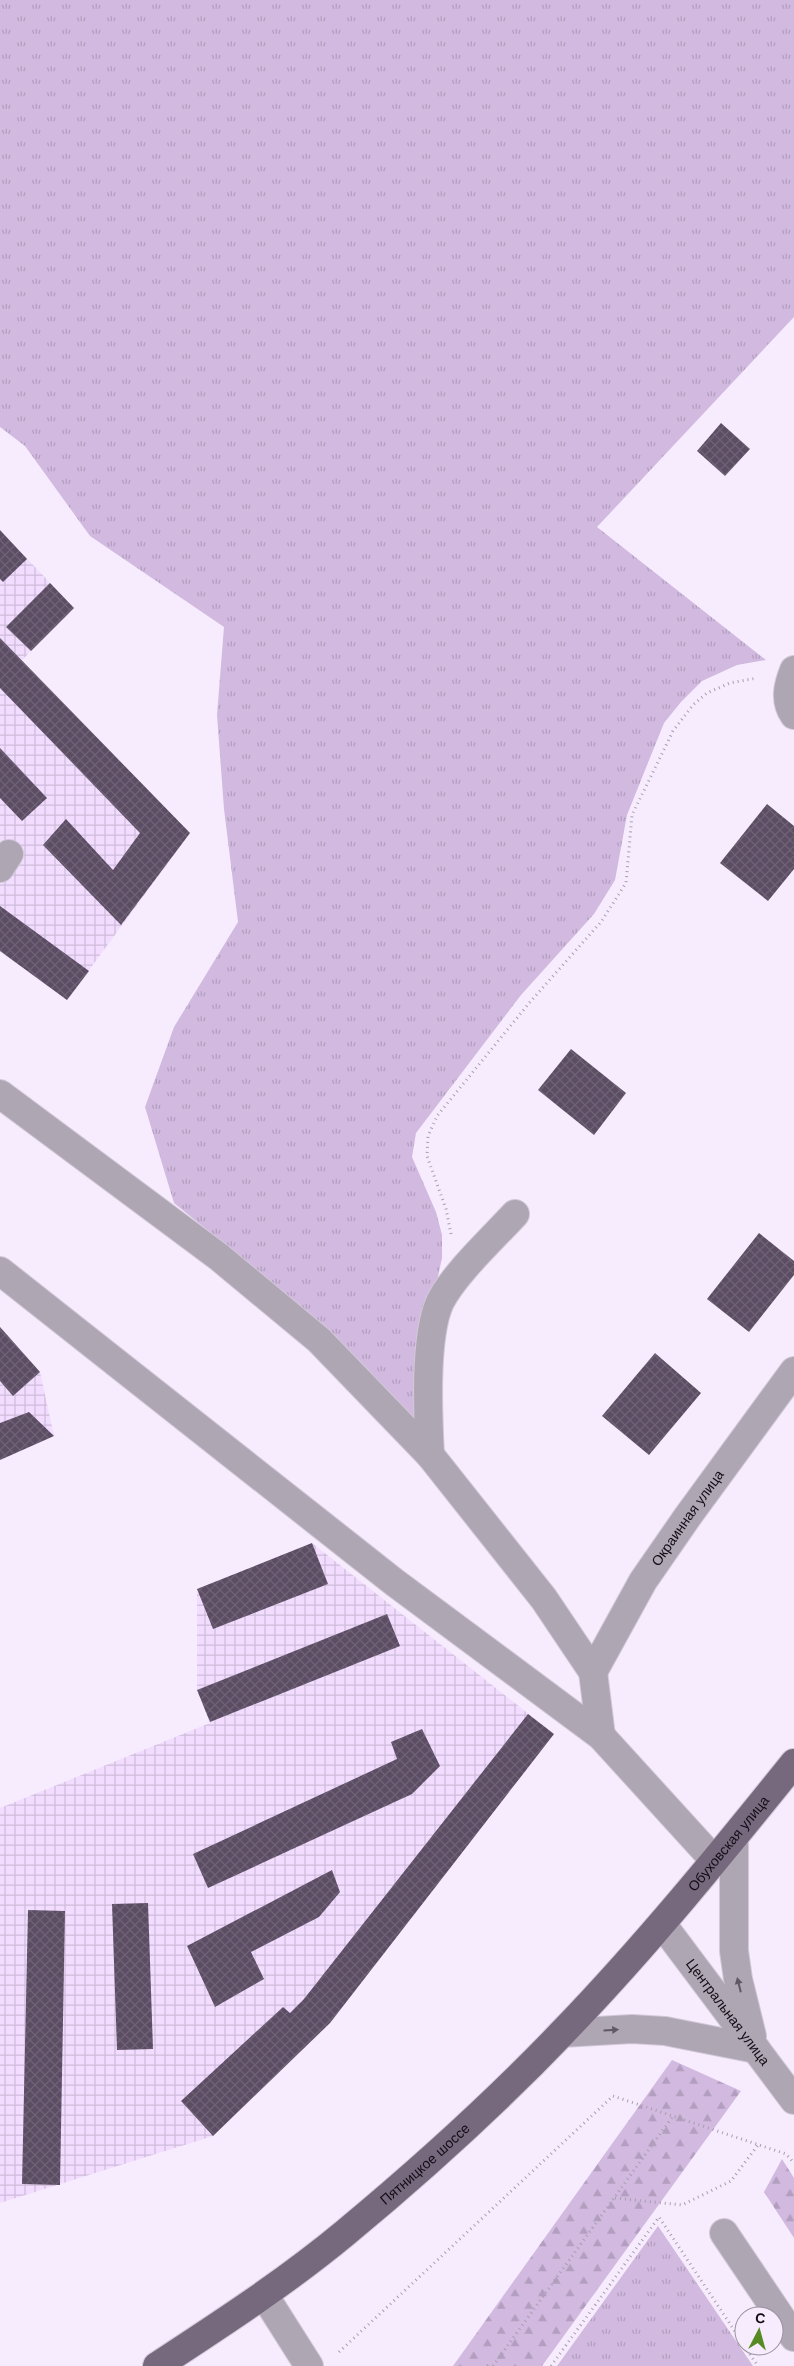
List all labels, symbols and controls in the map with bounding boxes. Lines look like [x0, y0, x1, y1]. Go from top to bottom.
street label: Окраинная улица [648, 1467, 727, 1569]
street label: Обуховская улица [685, 1792, 772, 1894]
street label: Центральная улица [683, 1956, 773, 2069]
one-way arrow [735, 1978, 743, 1993]
one-way arrow [603, 2026, 619, 2034]
street label: Пятницкое шоссе [377, 2120, 473, 2208]
north arrow [734, 2306, 784, 2356]
text: С [754, 2310, 766, 2327]

